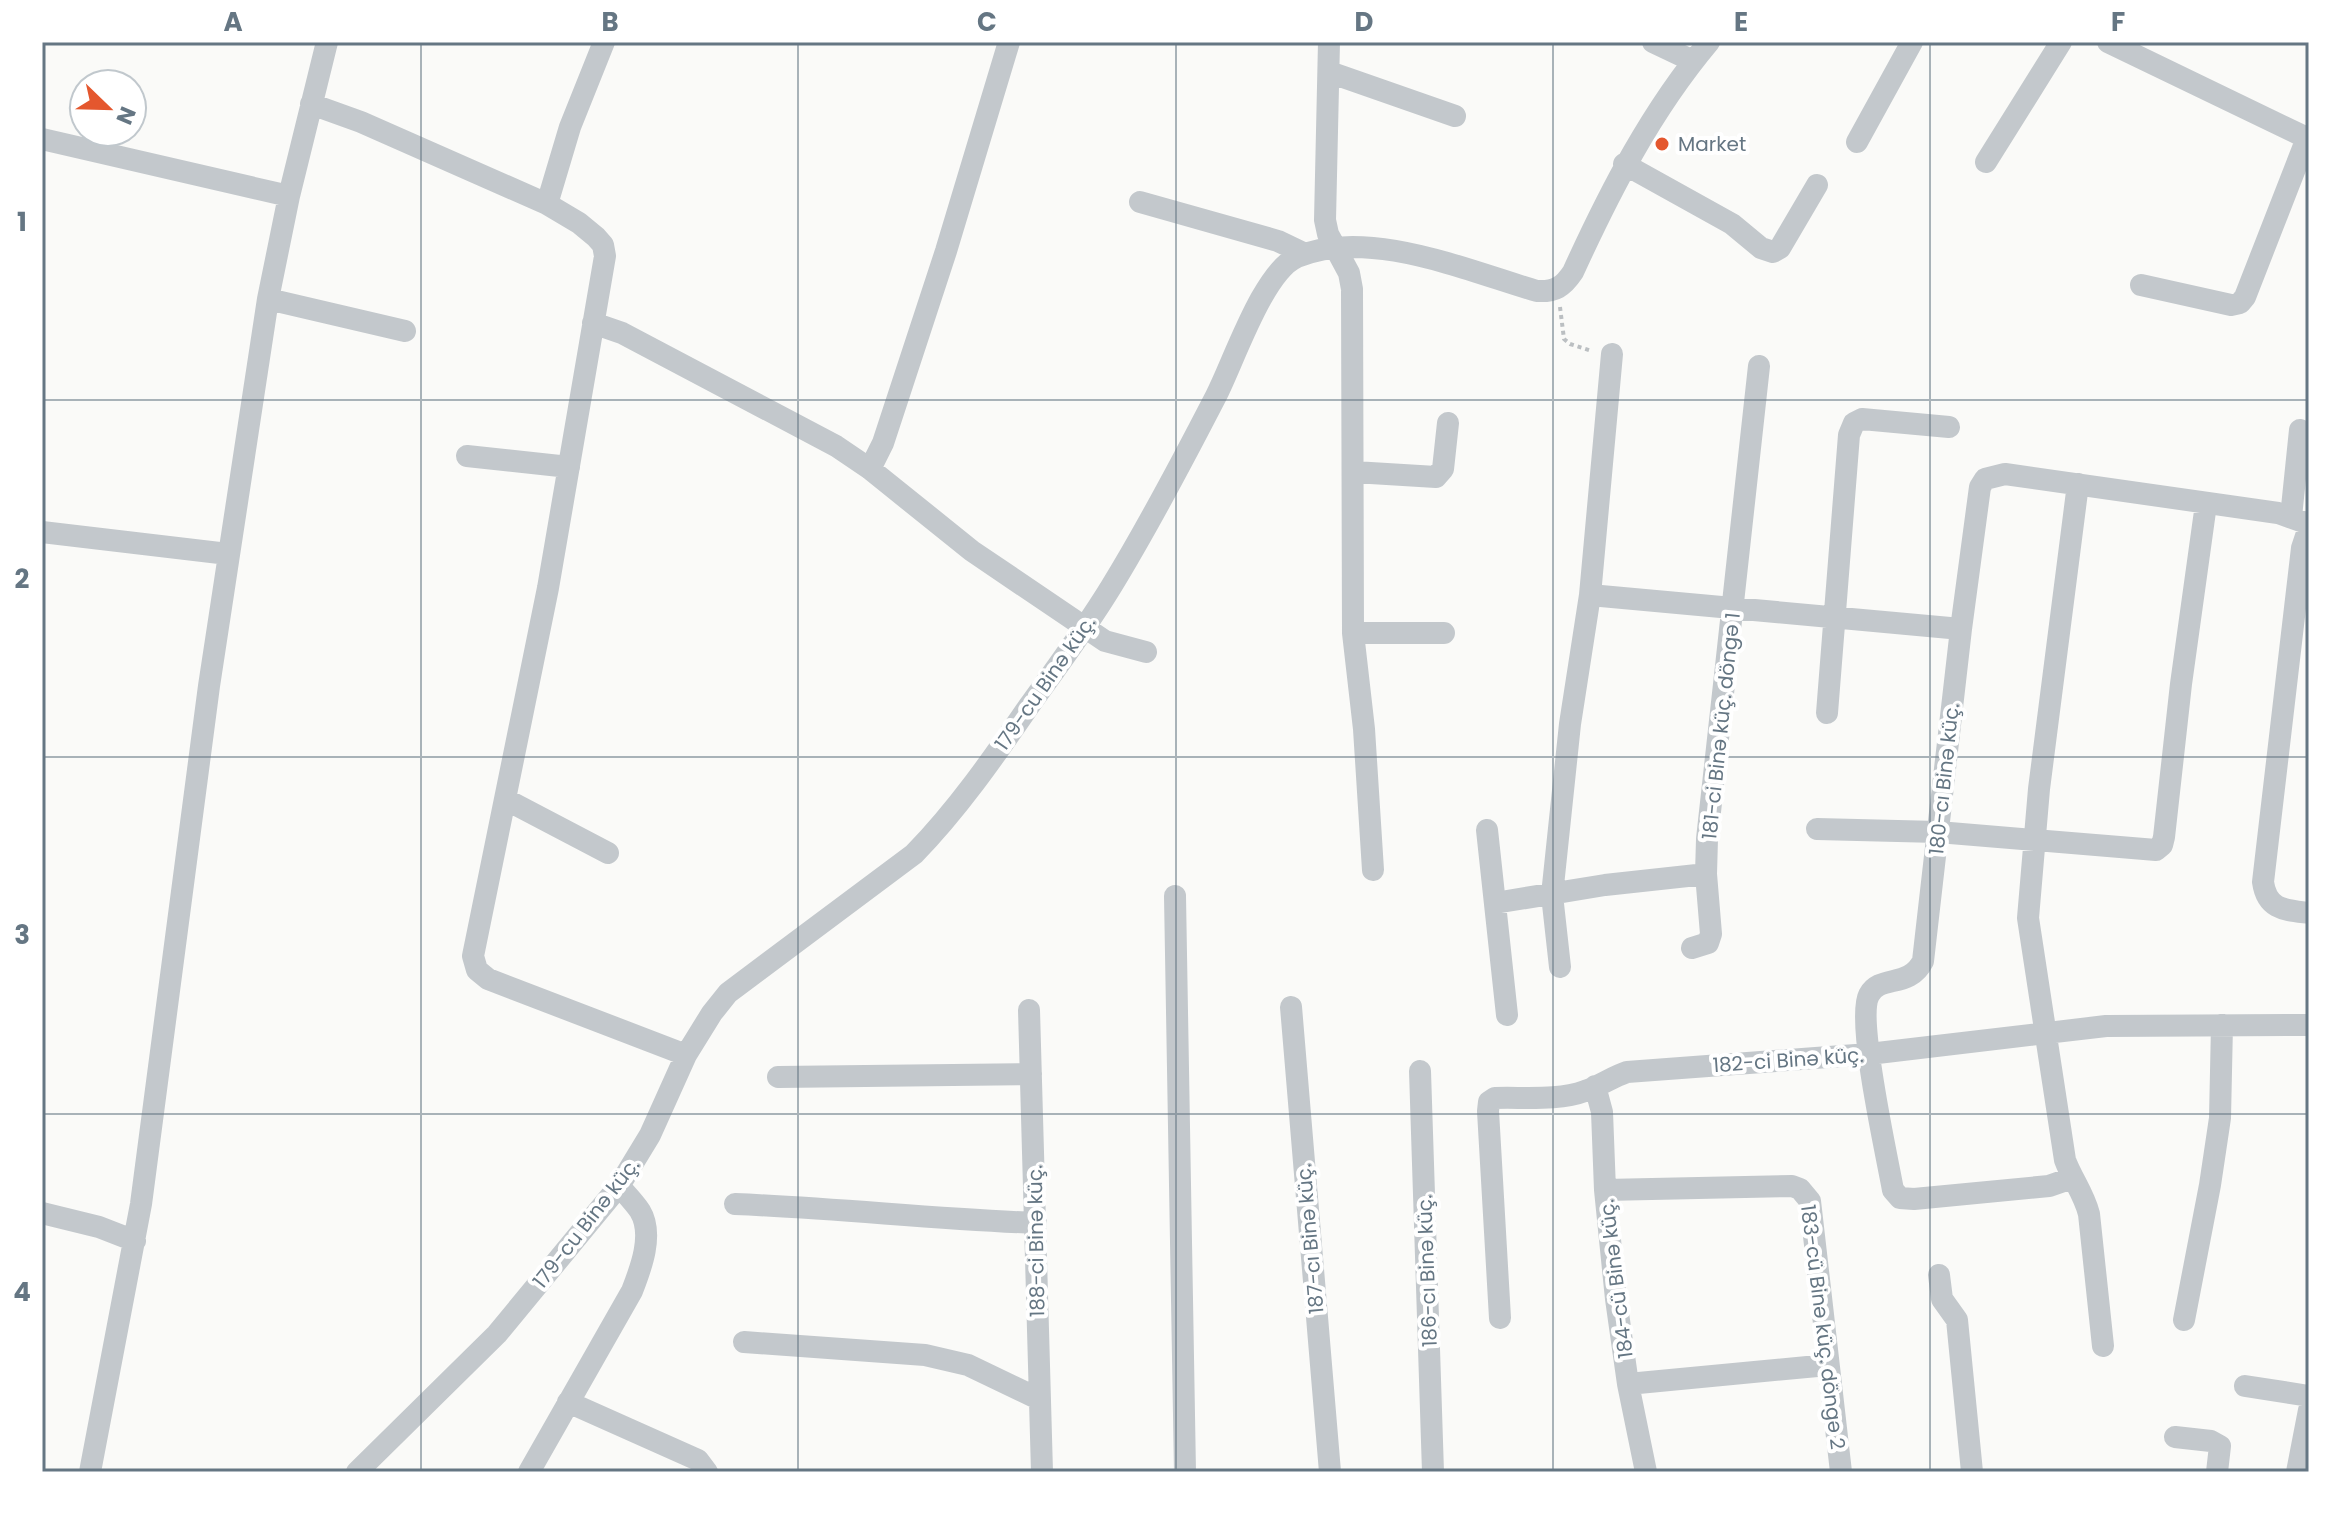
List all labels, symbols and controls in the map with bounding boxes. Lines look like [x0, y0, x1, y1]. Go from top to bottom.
text: A [223, 4, 243, 40]
text: B [601, 4, 619, 40]
text: C [977, 4, 997, 40]
text: D [1355, 4, 1374, 40]
text: E [1734, 4, 1748, 40]
text: F [2111, 4, 2125, 40]
north arrow [68, 68, 148, 148]
text: N [108, 102, 143, 129]
place label: Market [1678, 130, 1746, 158]
marker: Market [1653, 135, 1671, 153]
text: 1 [17, 204, 27, 240]
text: 2 [15, 561, 30, 597]
street label: 179-cu Binə küç. [988, 610, 1102, 756]
street label: 181-ci Binə küç. döngə 1 [1695, 611, 1747, 841]
street label: 180-cı Binə küç. [1922, 702, 1966, 856]
text: 3 [14, 917, 30, 953]
street label: 182-ci Binə küç. [1712, 1041, 1864, 1079]
street label: 179-cu Binə küç. [526, 1152, 646, 1294]
street label: 187-cı Binə küç. [1289, 1163, 1331, 1315]
street label: 188-ci Binə küç. [1021, 1165, 1051, 1317]
street label: 186-cı Binə küç. [1410, 1194, 1444, 1348]
street label: 184-cü Binə küç. [1592, 1198, 1640, 1360]
street label: 183-cü Binə küç. döngə 2 [1794, 1203, 1852, 1451]
text: 4 [13, 1274, 31, 1310]

